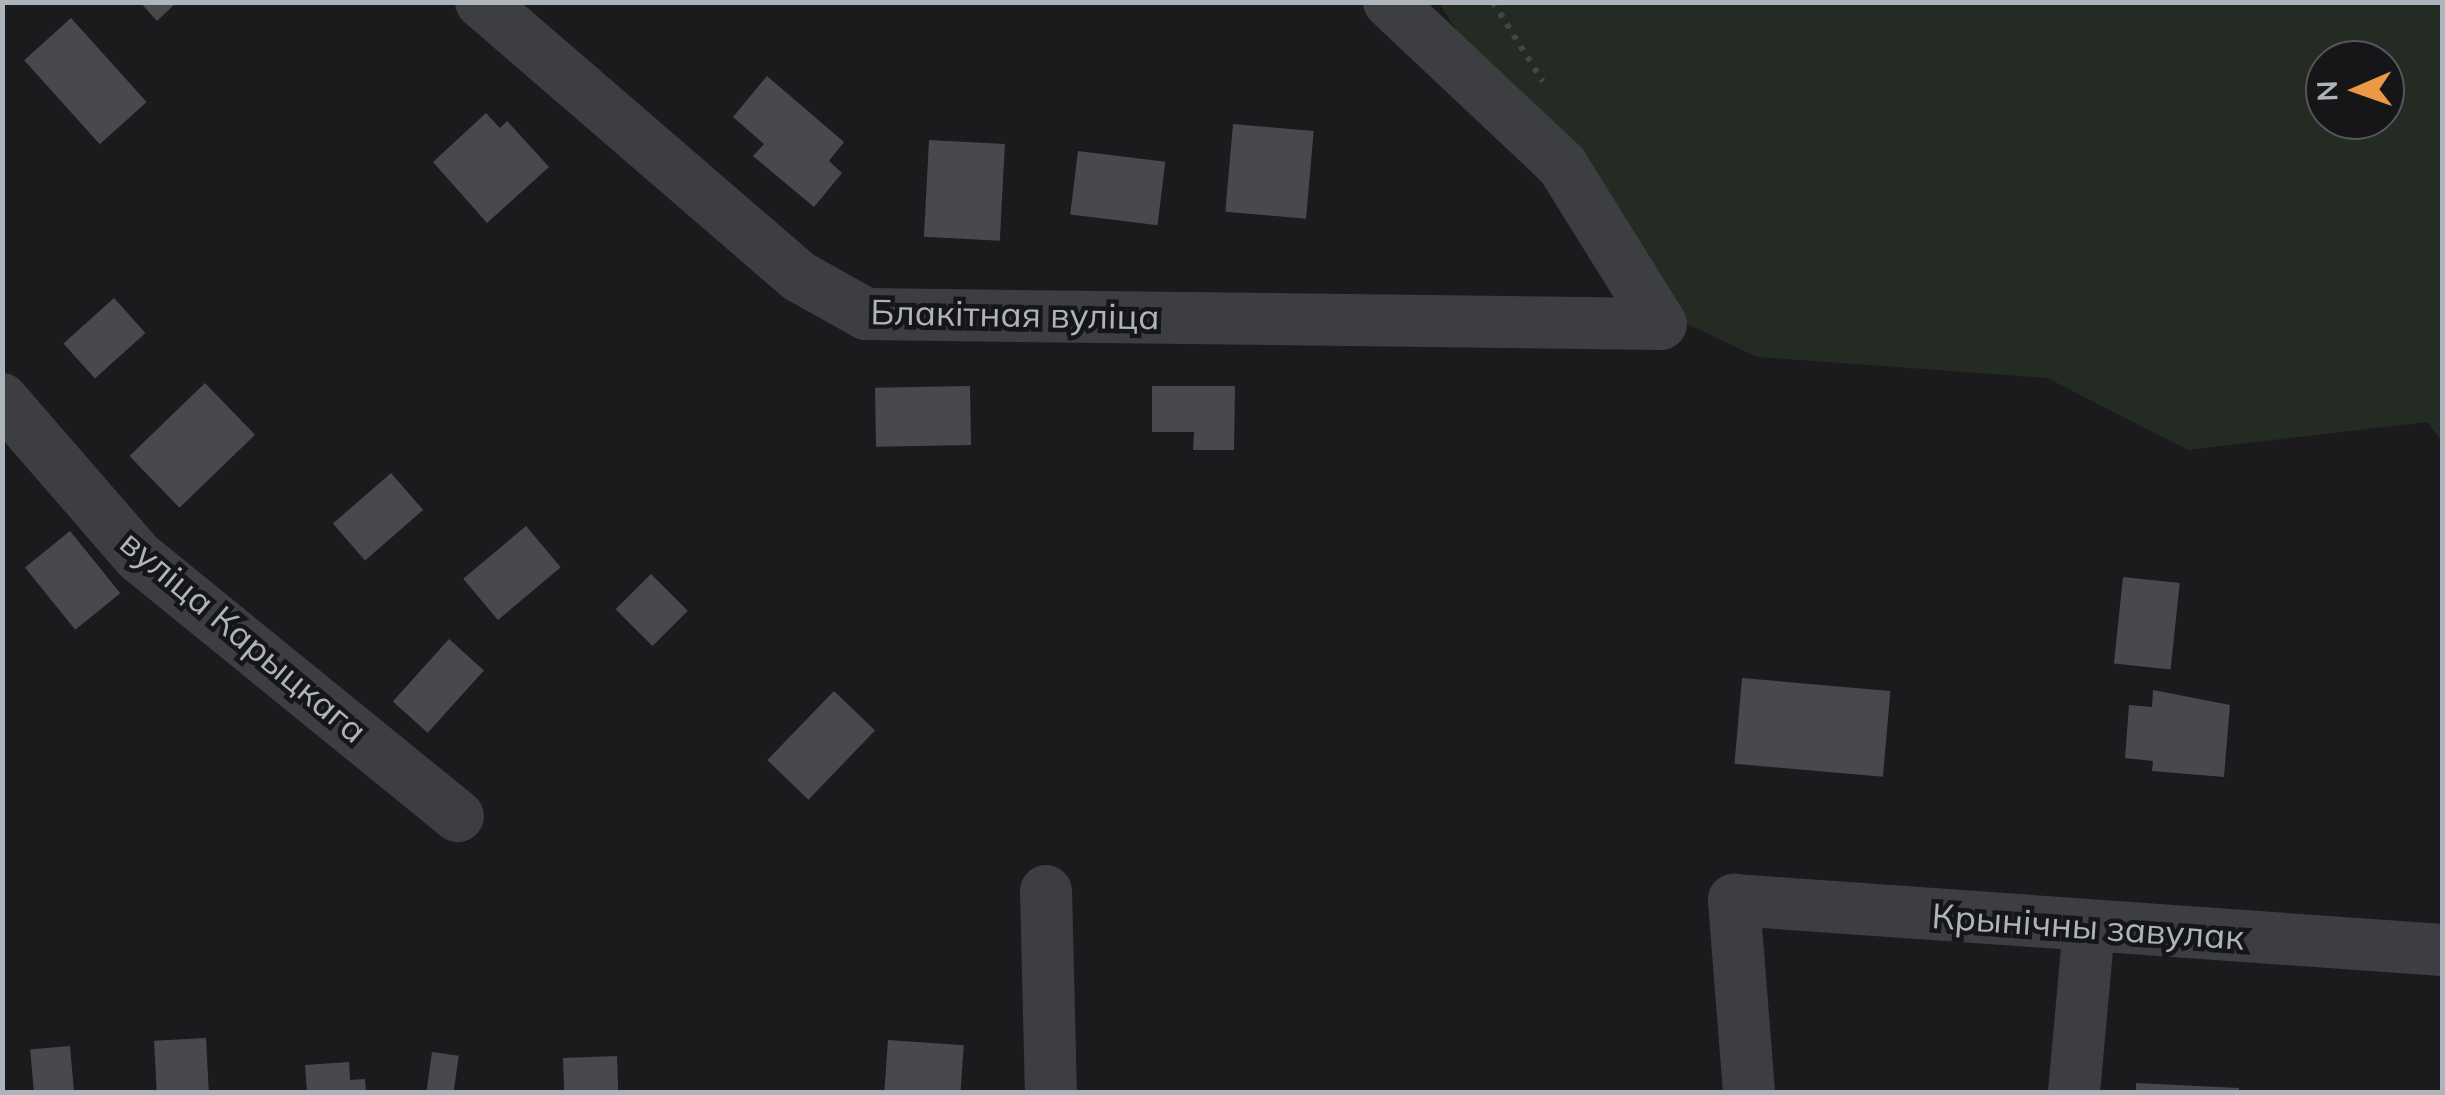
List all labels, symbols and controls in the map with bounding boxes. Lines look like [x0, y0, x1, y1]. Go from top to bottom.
north arrow [2305, 40, 2405, 140]
text: N [2309, 80, 2344, 102]
street label: Блакітная вуліца [870, 290, 1160, 338]
street label: вуліца Карыцкага [112, 521, 376, 751]
street label: Крынічны завулак [1930, 894, 2246, 958]

